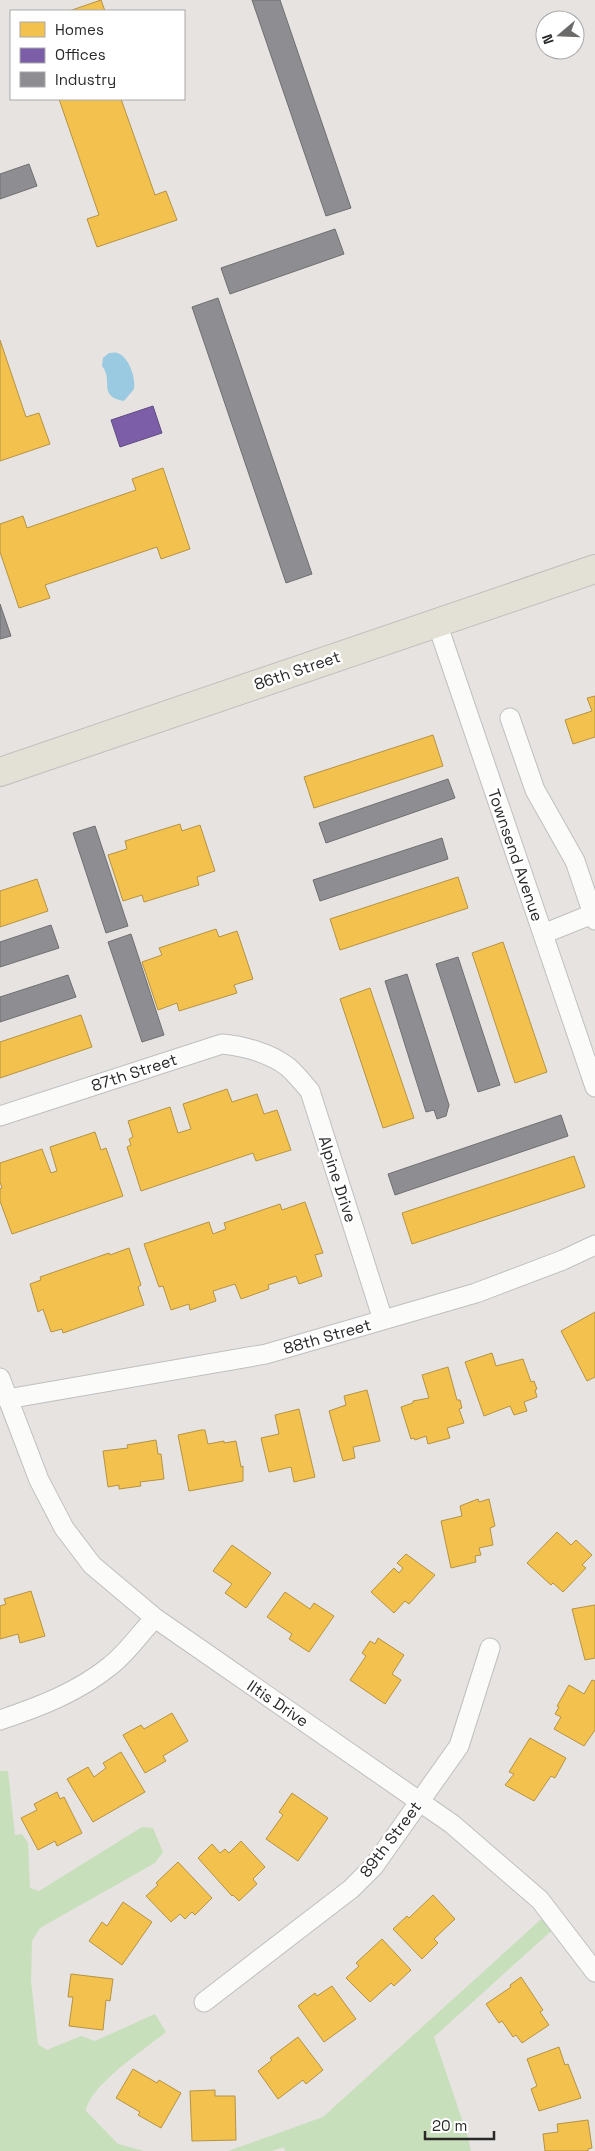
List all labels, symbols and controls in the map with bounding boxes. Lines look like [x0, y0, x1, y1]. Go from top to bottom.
legend [10, 10, 185, 100]
north arrow [535, 10, 585, 60]
text: Homes [55, 20, 104, 39]
text: N [538, 32, 558, 47]
text: Offices [55, 45, 106, 64]
text: Industry [55, 70, 116, 89]
street label: 86th Street [251, 646, 343, 695]
street label: Townsend Avenue [483, 786, 548, 924]
street label: 87th Street [89, 1049, 180, 1096]
street label: Alpine Drive [314, 1133, 361, 1225]
street label: 88th Street [281, 1314, 373, 1359]
street label: Iltis Drive [243, 1675, 313, 1732]
street label: 89th Street [355, 1797, 426, 1882]
scale bar [425, 2108, 494, 2140]
text: 20 m [432, 2116, 467, 2135]

